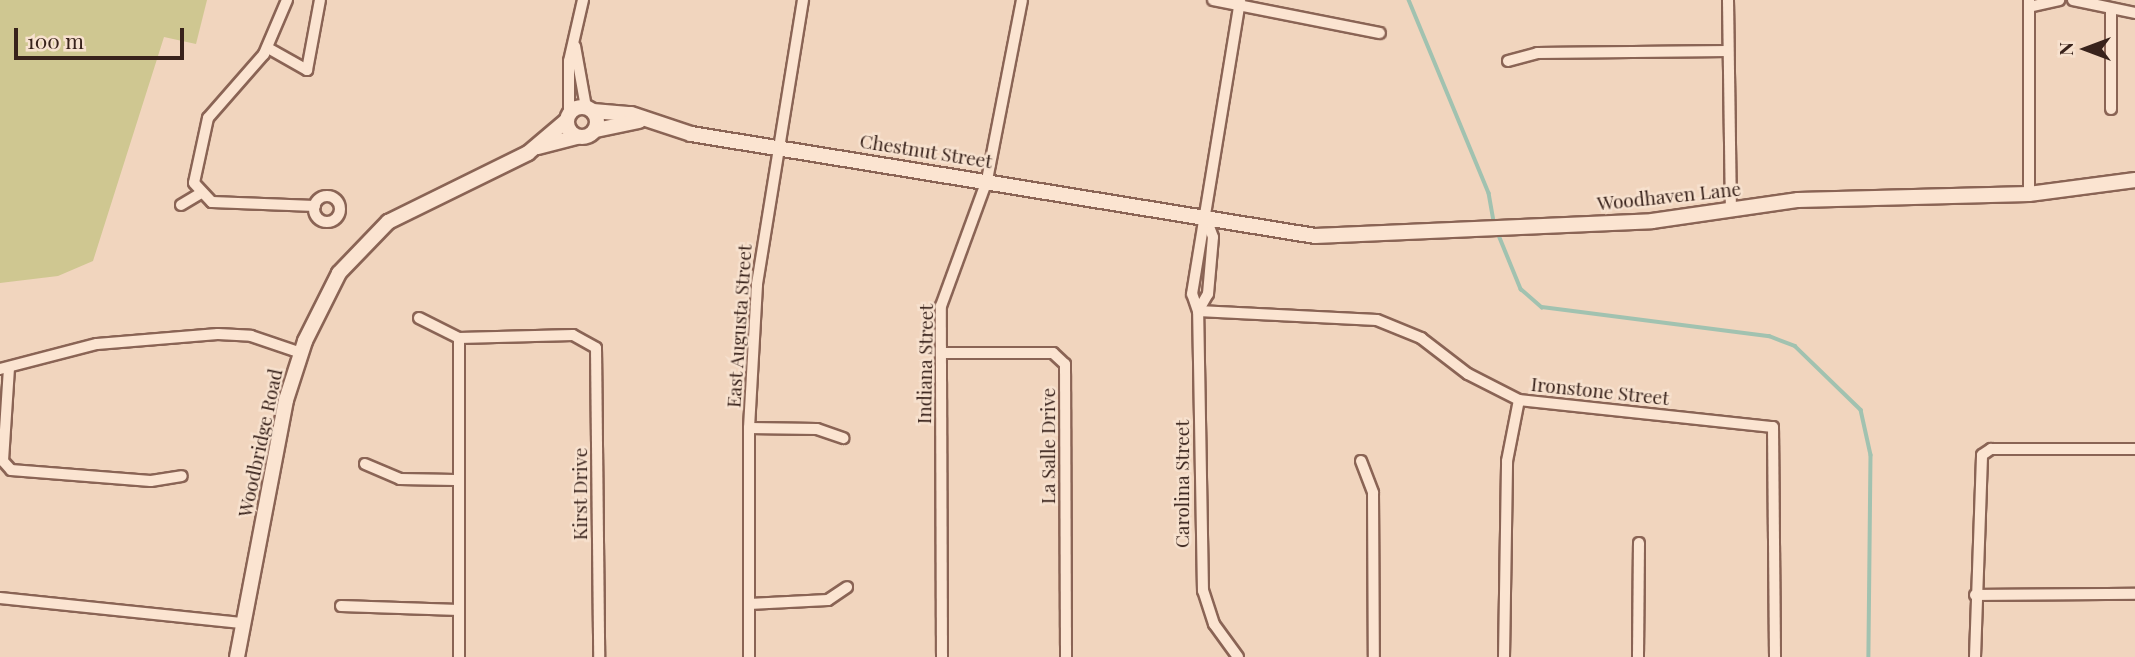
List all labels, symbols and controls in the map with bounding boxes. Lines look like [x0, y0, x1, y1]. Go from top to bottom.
scale bar [18, 14, 187, 58]
north arrow [2051, 14, 2121, 84]
text: 100 m [27, 26, 84, 54]
text: N [2052, 42, 2078, 56]
street label: Chestnut Street [858, 129, 994, 173]
street label: Woodhaven Lane [1596, 177, 1742, 215]
street label: East Augusta Street [722, 243, 756, 409]
street label: Indiana Street [913, 304, 937, 424]
street label: Woodbridge Road [233, 367, 287, 519]
street label: Ironstone Street [1530, 372, 1670, 410]
street label: La Salle Drive [1037, 388, 1059, 504]
street label: Carolina Street [1171, 420, 1193, 548]
street label: Kirst Drive [569, 448, 591, 540]

